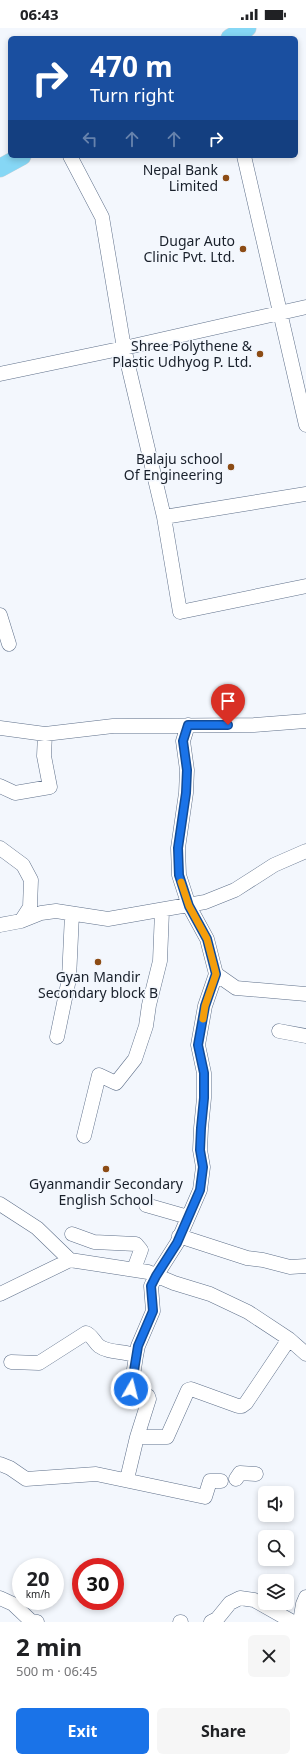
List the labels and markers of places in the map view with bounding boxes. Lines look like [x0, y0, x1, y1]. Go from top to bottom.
place label: Nepal Bank Limited [143, 160, 219, 195]
marker: Nepal Bank Limited [221, 173, 231, 183]
place label: Dugar Auto Clinic Pvt. Ltd. [144, 231, 235, 266]
marker: Dugar Auto Clinic Pvt. Ltd. [238, 244, 248, 254]
place label: Shree Polythene & Plastic Udhyog P. Ltd. [112, 336, 253, 371]
marker: Shree Polythene & Plastic Udhyog P. Ltd. [255, 349, 265, 359]
place label: Balaju school Of Engineering [124, 449, 223, 484]
marker: Balaju school Of Engineering [226, 462, 236, 472]
pin [211, 684, 245, 725]
marker: Gyan Mandir Secondary block B [93, 957, 103, 967]
place label: Gyan Mandir Secondary block B [38, 967, 158, 1002]
marker: Gyanmandir Secondary English School [101, 1164, 111, 1174]
place label: Gyanmandir Secondary English School [29, 1174, 184, 1209]

